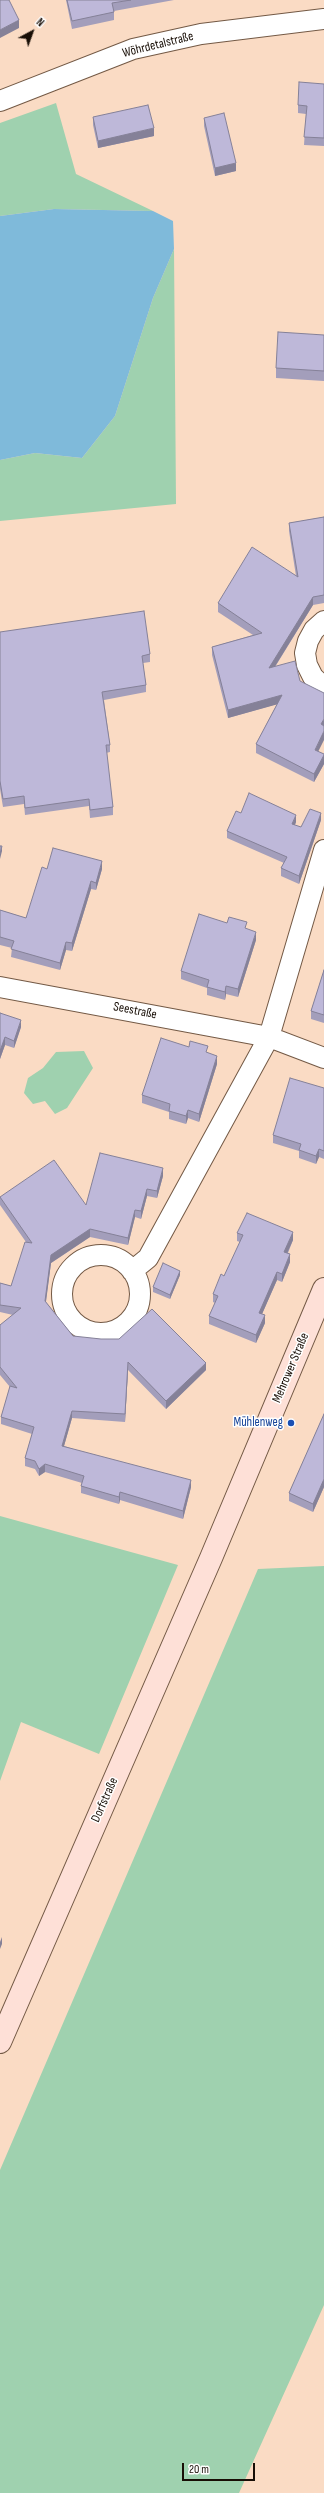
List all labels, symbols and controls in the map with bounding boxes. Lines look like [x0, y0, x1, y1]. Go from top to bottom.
north arrow [12, 12, 52, 52]
text: N [34, 16, 47, 29]
street label: Wöhrdetalstraße [121, 29, 195, 61]
street label: Seestraße [112, 999, 158, 1023]
street label: Mehrower Straße [269, 1331, 313, 1405]
place label: Mühlenweg [233, 1415, 283, 1431]
marker: Mühlenweg [286, 1418, 296, 1428]
street label: Dorfstraße [88, 1775, 122, 1825]
scale bar [184, 2455, 257, 2481]
text: 20 m [189, 2462, 209, 2477]

